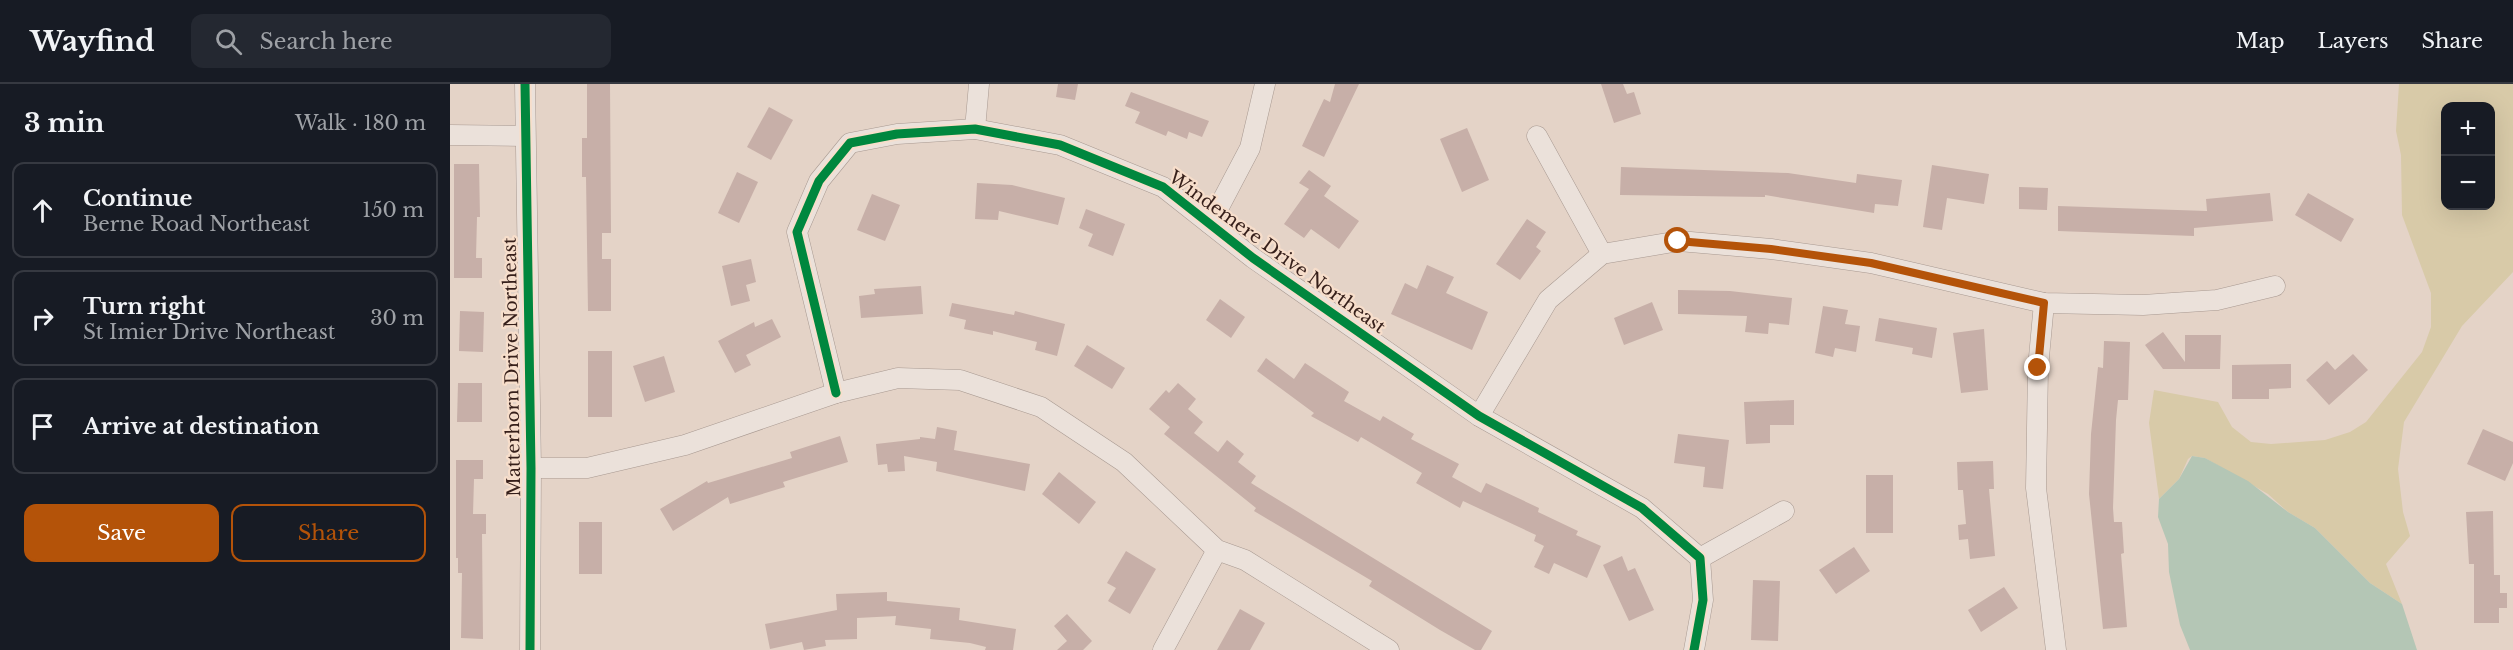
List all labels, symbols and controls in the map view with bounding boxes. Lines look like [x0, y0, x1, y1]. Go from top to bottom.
search box [191, 14, 611, 68]
text: Wayfind [30, 24, 155, 59]
icon: search [212, 25, 245, 58]
text: Search here [260, 28, 393, 55]
text: Map [2236, 28, 2285, 54]
text: Layers [2318, 28, 2389, 54]
text: Share [2422, 28, 2483, 54]
map controls [2441, 102, 2495, 210]
button: + [2441, 102, 2495, 156]
text: 3 min [24, 107, 105, 139]
text: Walk · 180 m [295, 111, 426, 135]
button: − [2441, 156, 2495, 210]
street label: Windemere Drive Northeast [1163, 165, 1390, 338]
text: Continue [83, 185, 192, 212]
icon: ahead [26, 194, 59, 227]
text: 150 m [362, 198, 424, 222]
text: Berne Road Northeast [83, 212, 310, 236]
route start [1664, 227, 1690, 253]
street label: Matterhorn Drive Northeast [499, 237, 525, 497]
text: Turn right [83, 293, 205, 320]
icon: right [26, 302, 59, 335]
text: 30 m [370, 306, 424, 330]
text: St Imier Drive Northeast [83, 320, 335, 344]
route end [2024, 354, 2050, 380]
icon: arrive [26, 410, 59, 443]
text: Arrive at destination [83, 413, 320, 440]
button: Save [24, 504, 219, 562]
button: Share [231, 504, 426, 562]

